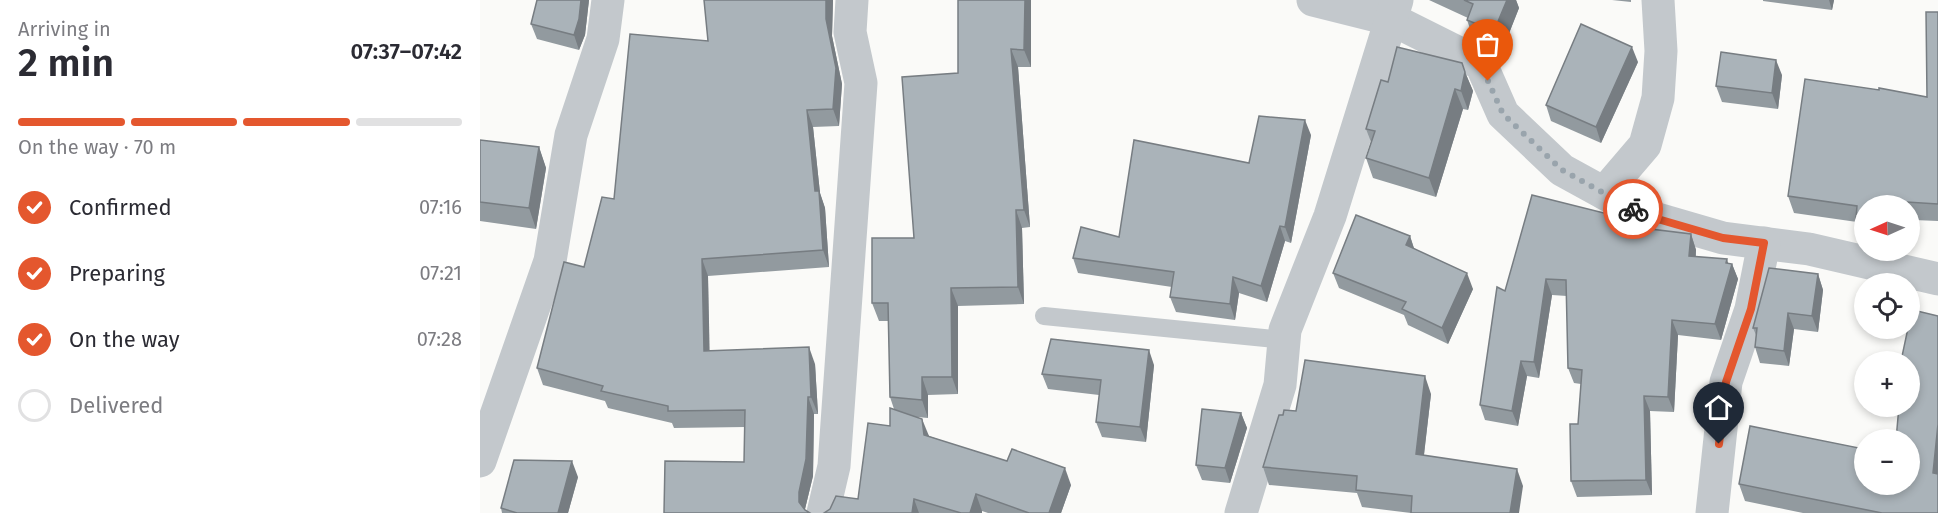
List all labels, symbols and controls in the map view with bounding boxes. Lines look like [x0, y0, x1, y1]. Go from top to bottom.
text: Arriving in [18, 17, 111, 41]
pin [1462, 19, 1513, 81]
icon: bag [1471, 28, 1504, 61]
text: 07:37–07:42 [350, 38, 462, 65]
text: 2 min [18, 40, 114, 86]
text: On the way · 70 m [18, 135, 176, 159]
courier [1603, 179, 1663, 239]
icon: check [18, 191, 51, 224]
icon: bike [1617, 193, 1650, 226]
text: Confirmed [69, 194, 172, 221]
text: 07:16 [419, 195, 462, 219]
north arrow [1854, 195, 1920, 261]
map controls [1854, 195, 1920, 495]
icon: check [18, 257, 51, 290]
text: Preparing [69, 260, 165, 287]
text: 07:21 [420, 261, 462, 285]
button: locate [1854, 273, 1920, 339]
icon: check [18, 323, 51, 356]
text: On the way [69, 326, 180, 353]
text: 07:28 [417, 327, 462, 351]
button: + [1854, 351, 1920, 417]
pin [1693, 382, 1744, 444]
icon: home [1702, 391, 1735, 424]
text: Delivered [69, 392, 164, 419]
button: − [1854, 429, 1920, 495]

